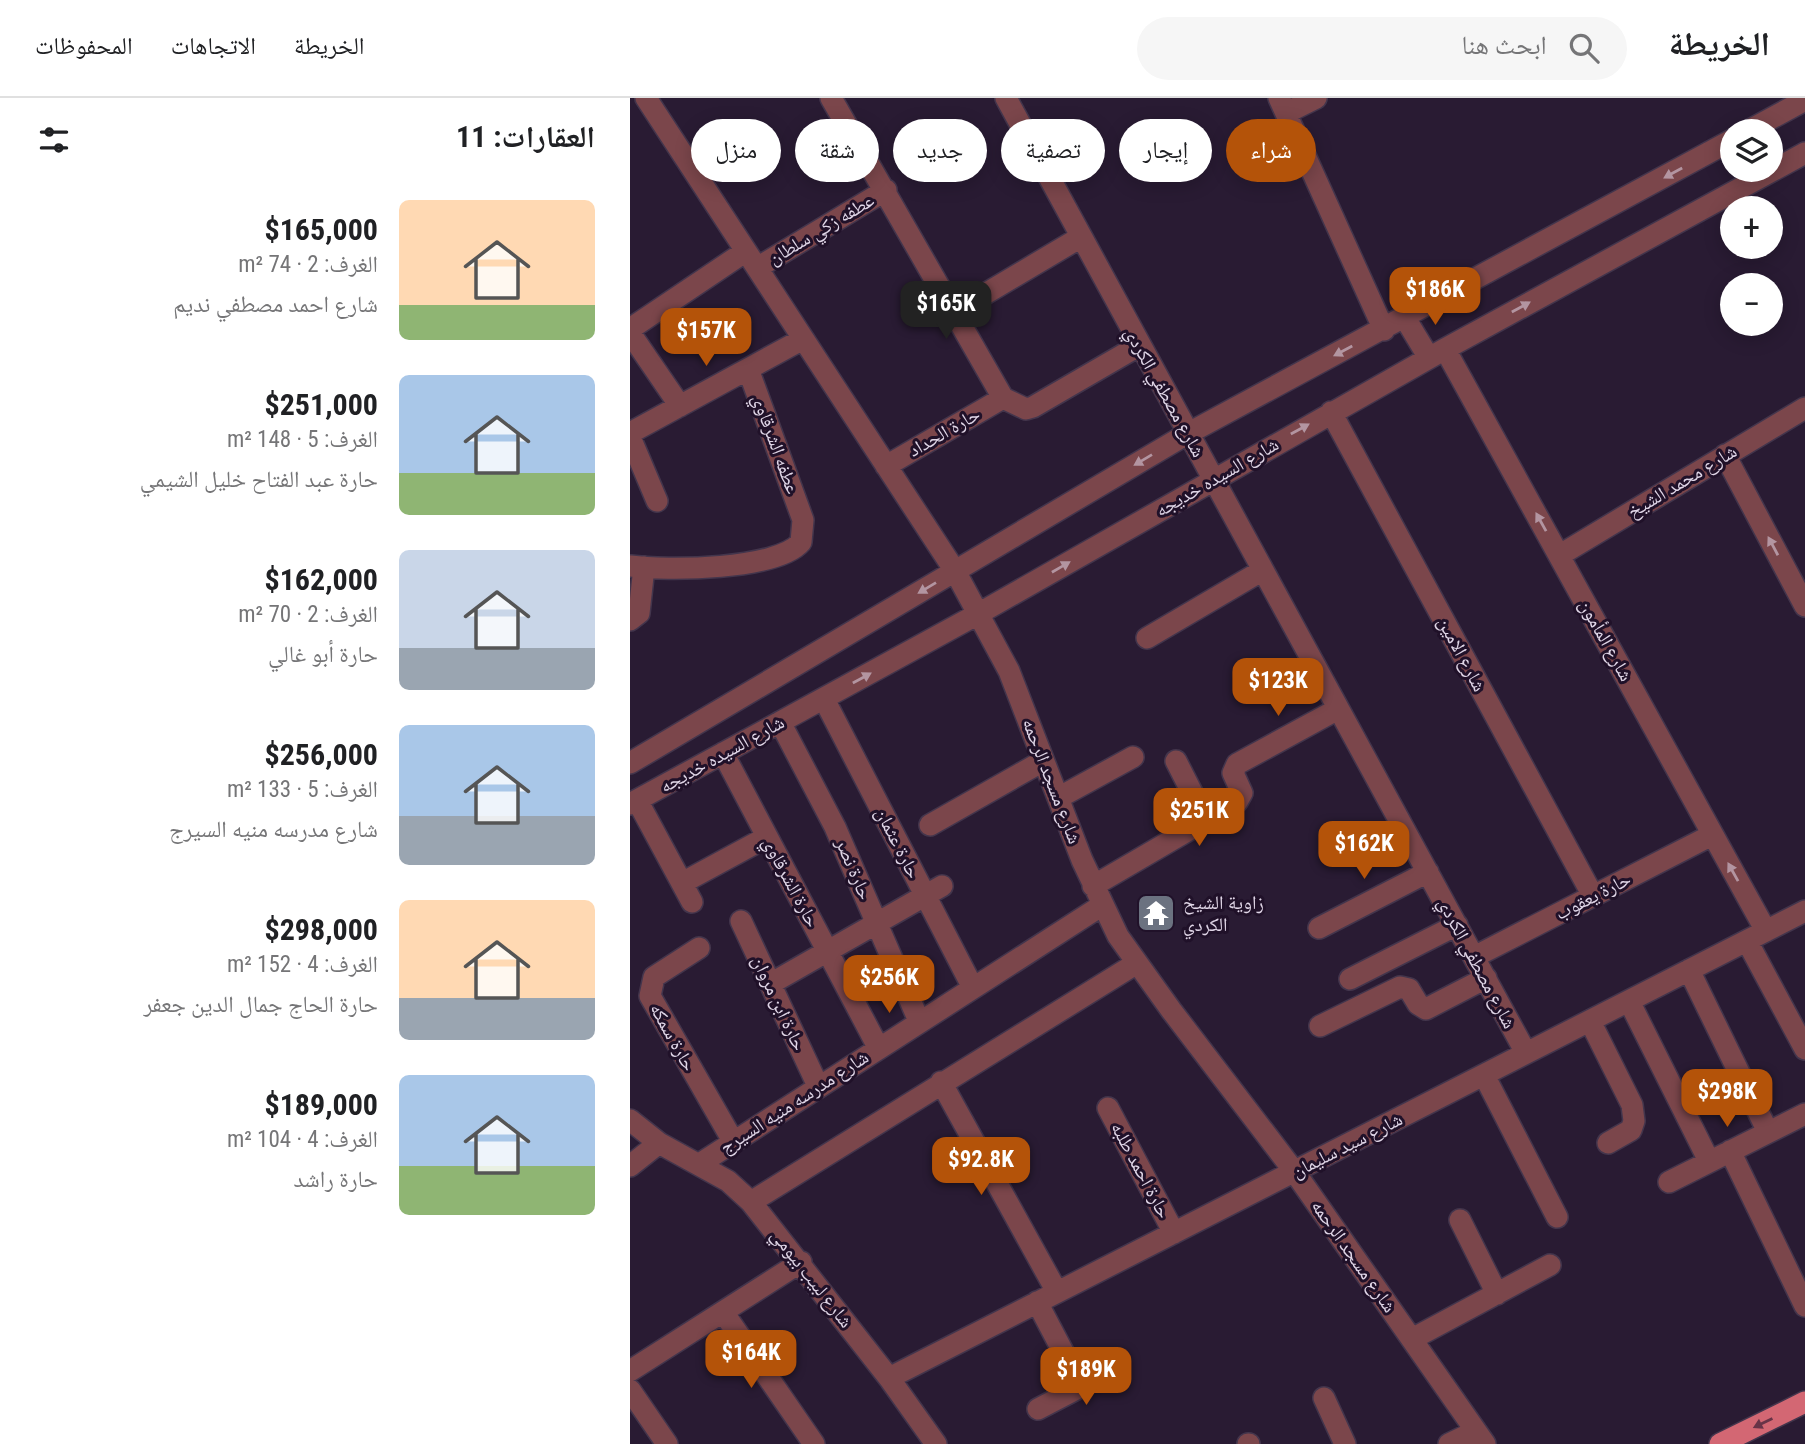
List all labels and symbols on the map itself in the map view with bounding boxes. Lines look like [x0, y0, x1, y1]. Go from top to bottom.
one-way arrow [1662, 166, 1682, 178]
street label: عطفه زكي سلطان [764, 188, 880, 273]
pin: $186K [1386, 268, 1484, 327]
pin: $165K [897, 282, 995, 341]
one-way arrow [1511, 301, 1531, 313]
pin: $157K [657, 308, 755, 368]
street label: شارع مصطفي الكردي [1116, 323, 1210, 463]
one-way arrow [1334, 345, 1353, 357]
street label: عطفه الشرقاوي [744, 391, 805, 499]
street label: حارة الحداد [904, 402, 984, 462]
one-way arrow [1291, 423, 1310, 435]
street label: شارع السيده خديجه [1151, 432, 1283, 522]
street label: شارع محمد الشيخ [1623, 439, 1741, 524]
one-way arrow [1134, 453, 1153, 466]
one-way arrow [1535, 512, 1547, 531]
one-way arrow [1767, 536, 1779, 556]
one-way arrow [1051, 561, 1070, 573]
one-way arrow [917, 582, 936, 594]
street label: شارع المأمون [1574, 595, 1638, 685]
street label: شارع الامين [1433, 613, 1491, 695]
pin: $123K [1229, 658, 1327, 718]
one-way arrow [852, 672, 872, 684]
street label: شارع السيده خديجه [656, 710, 788, 798]
street label: شارع مسجد الرحمه [1018, 715, 1086, 847]
pin: $251K [1150, 788, 1248, 848]
street label: حارة عثمان [870, 804, 926, 882]
pin: $162K [1315, 822, 1413, 881]
street label: حارة الشرقاوي [754, 833, 824, 933]
street label: حارة نصر [831, 834, 877, 903]
one-way arrow [1727, 862, 1739, 881]
street label: حارة يعقوب [1551, 867, 1635, 925]
place label: زاوية الشيخ الكردي [1183, 891, 1264, 939]
temple icon: زاوية الشيخ الكردي [1135, 892, 1177, 934]
street label: شارع مصطفي الكردي [1429, 893, 1521, 1034]
street label: حارة ابن مروان [747, 952, 811, 1054]
pin: $256K [840, 956, 938, 1015]
street label: حارة سمكه [645, 999, 701, 1075]
street label: شارع مدرسه منيه السيرج [715, 1045, 873, 1159]
pin: $298K [1678, 1070, 1776, 1129]
street label: شارع سيد سليمان [1288, 1107, 1406, 1183]
street label: حارة احمد طلبه [1106, 1118, 1176, 1222]
pin: $92.8K [924, 1138, 1038, 1197]
street label: شارع مسجد الرحمه [1307, 1195, 1401, 1317]
street label: شارع لبيب بيومي [763, 1224, 858, 1335]
pin: $164K [702, 1330, 800, 1390]
pin: $189K [1037, 1348, 1135, 1407]
one-way arrow [1753, 1417, 1773, 1428]

